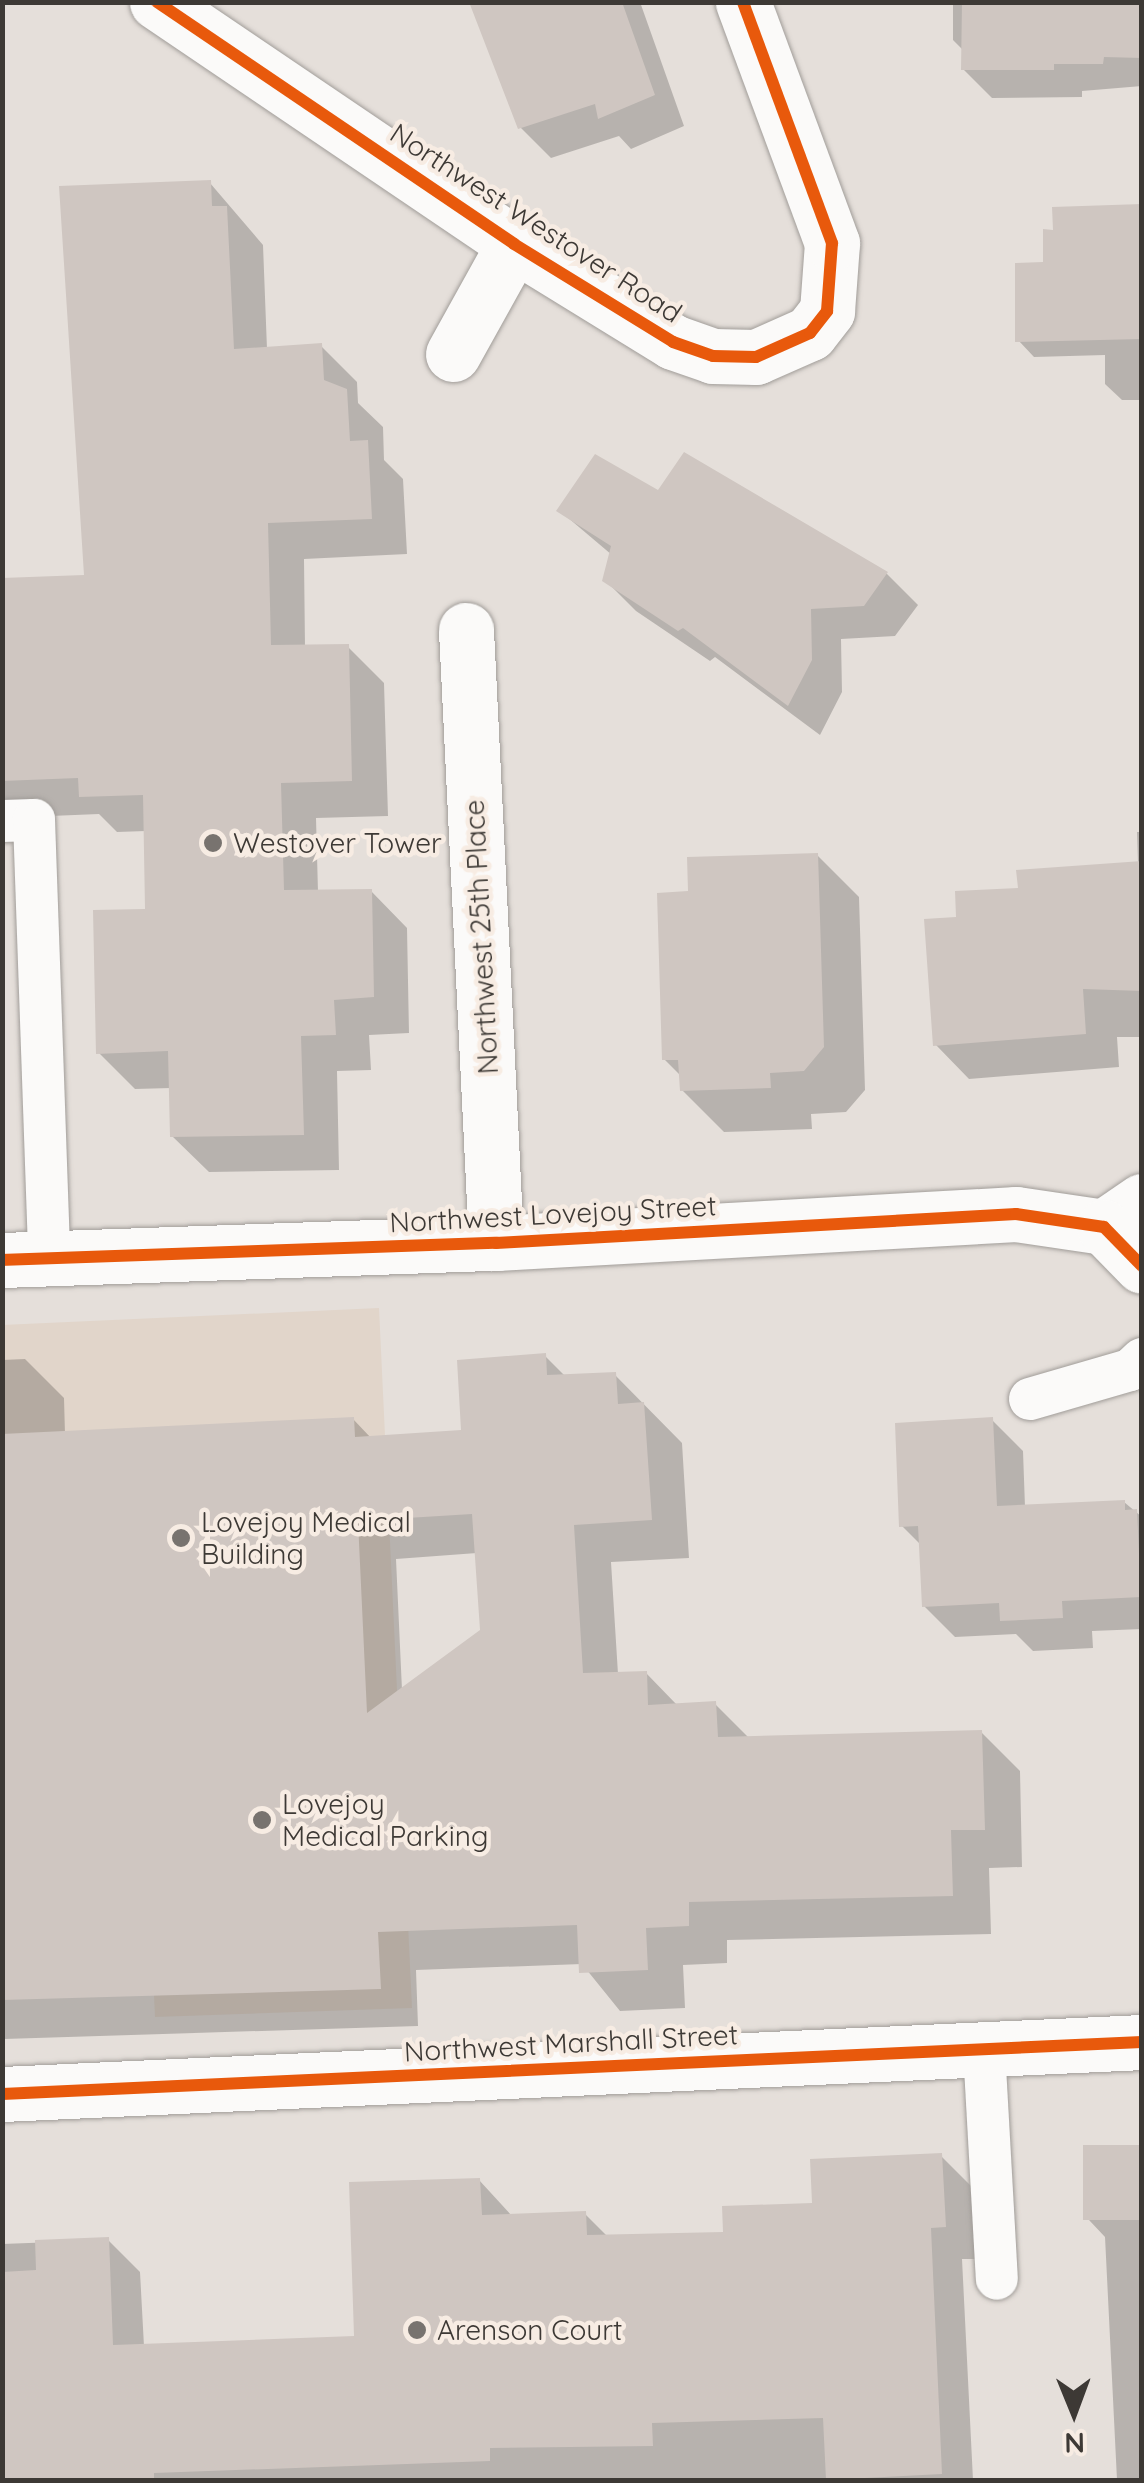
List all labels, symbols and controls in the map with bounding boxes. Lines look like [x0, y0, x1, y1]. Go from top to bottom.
street label: Northwest Westover Road [384, 116, 688, 330]
street label: Northwest 25th Place [457, 799, 505, 1075]
place label: Westover Tower [233, 826, 442, 860]
marker: Westover Tower [202, 832, 224, 854]
street label: Northwest Lovejoy Street [389, 1189, 717, 1239]
place label: Lovejoy Medical Building [201, 1505, 411, 1571]
marker: Lovejoy Medical Building [170, 1527, 192, 1549]
place label: Lovejoy Medical Parking [282, 1787, 488, 1853]
marker: Lovejoy Medical Parking [251, 1809, 273, 1831]
street label: Northwest Marshall Street [403, 2017, 739, 2069]
place label: Arenson Court [437, 2313, 623, 2347]
marker: Arenson Court [406, 2319, 428, 2341]
north arrow [1024, 2363, 1124, 2463]
text: N [1064, 2426, 1085, 2461]

